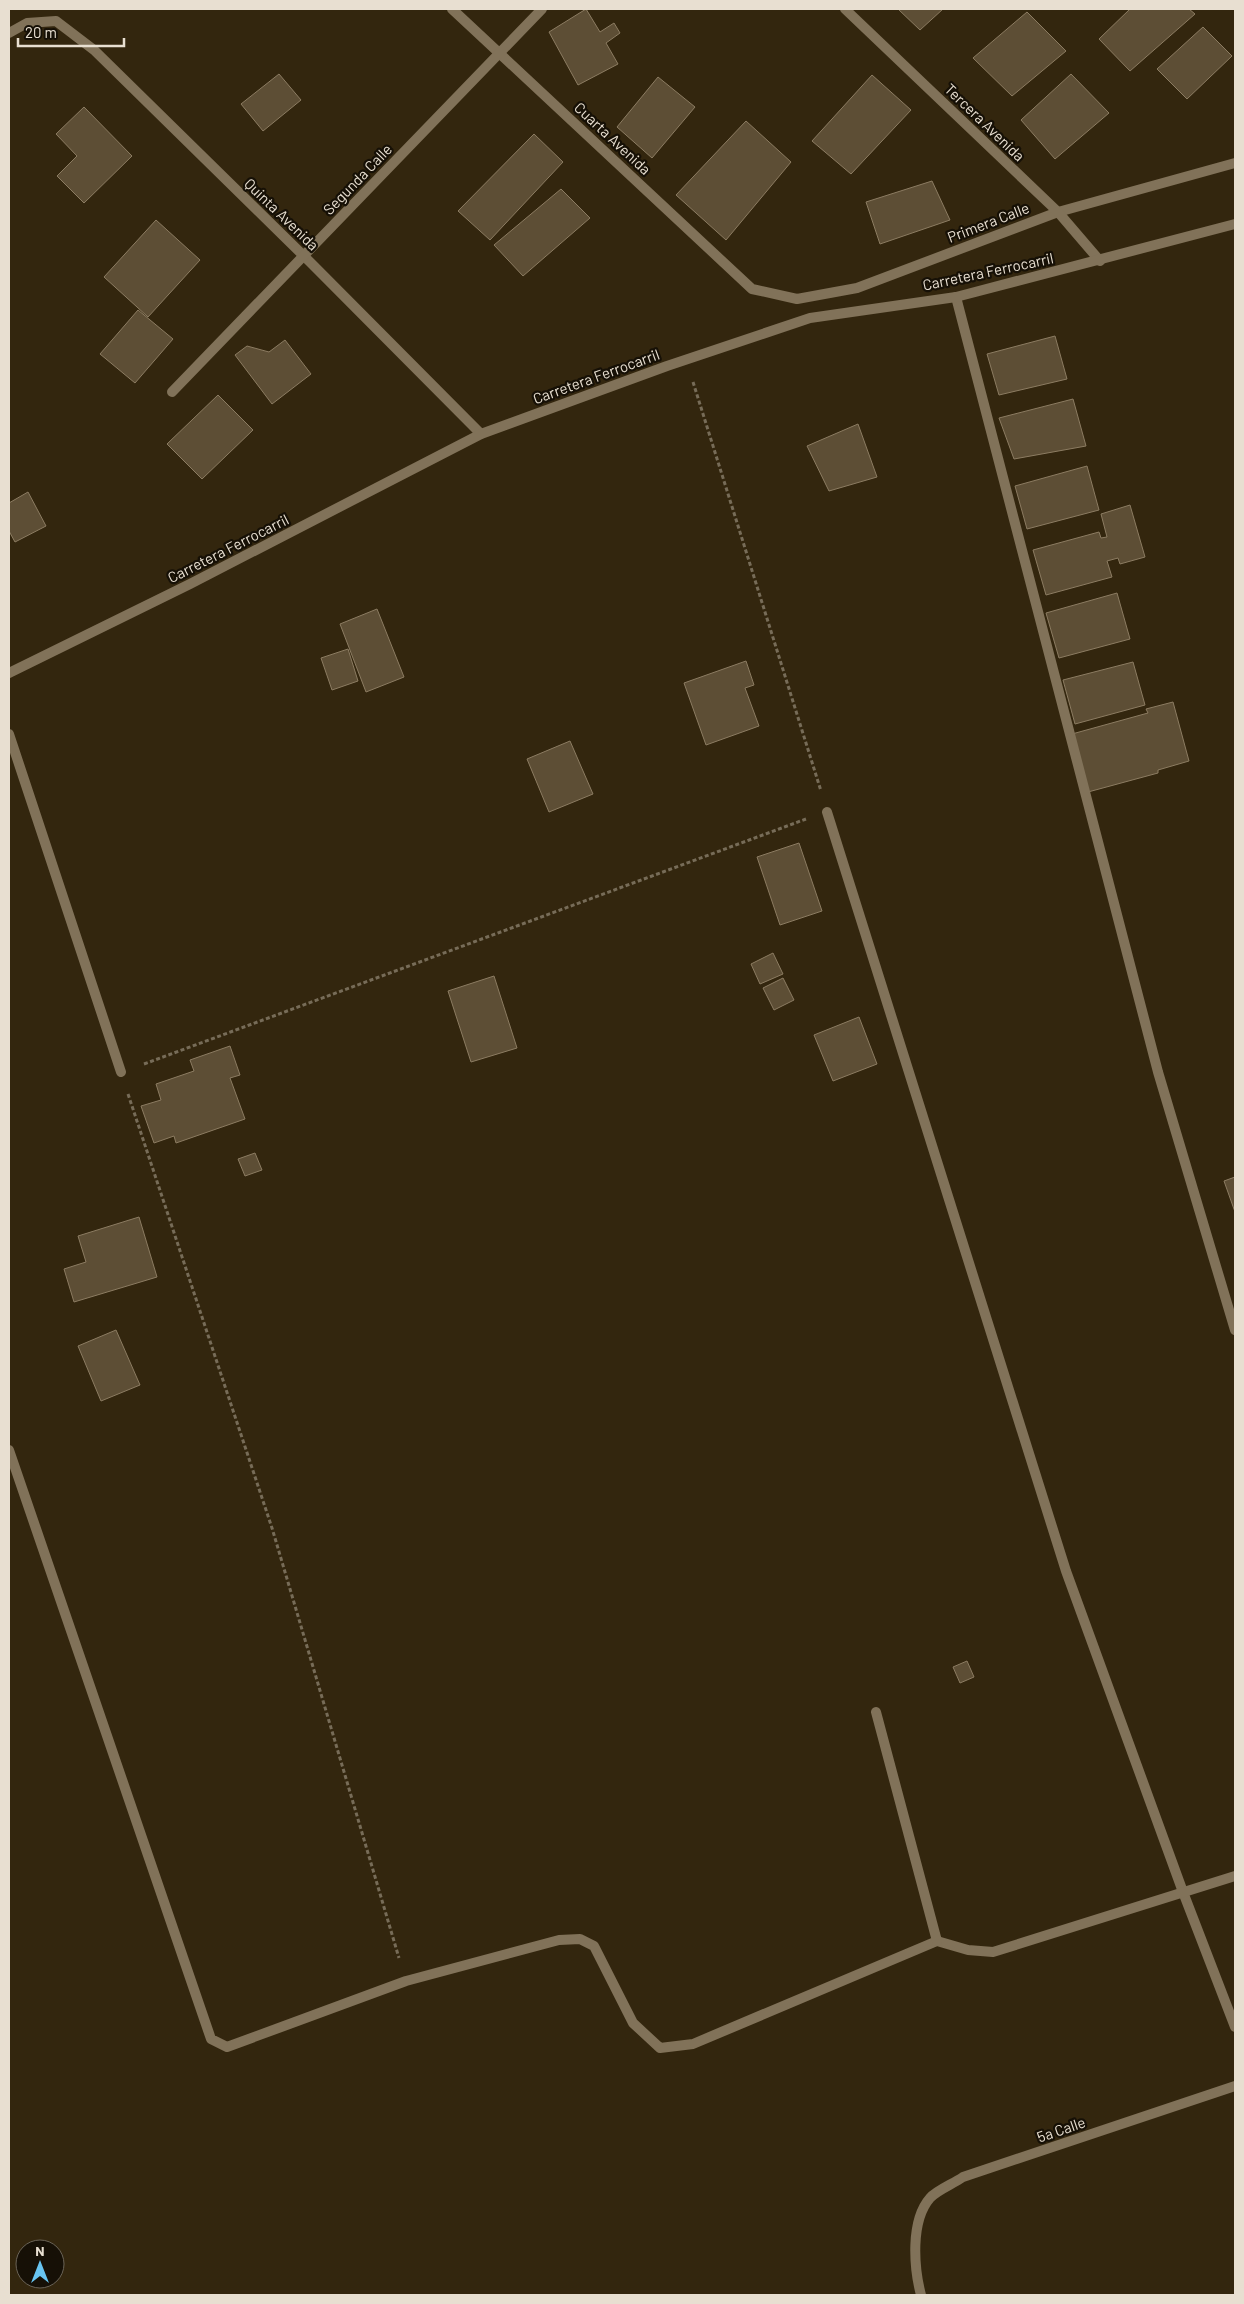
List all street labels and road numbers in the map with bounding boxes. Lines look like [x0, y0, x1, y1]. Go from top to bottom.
street label: Tercera Avenida [941, 79, 1029, 165]
street label: Cuarta Avenida [571, 98, 655, 178]
street label: Segunda Calle [319, 140, 395, 218]
street label: Quinta Avenida [241, 174, 323, 254]
street label: Primera Calle [945, 198, 1031, 246]
street label: Carretera Ferrocarril [921, 248, 1055, 294]
street label: Carretera Ferrocarril [530, 345, 662, 407]
street label: Carretera Ferrocarril [165, 510, 291, 586]
street label: 5a Calle [1034, 2112, 1088, 2146]

